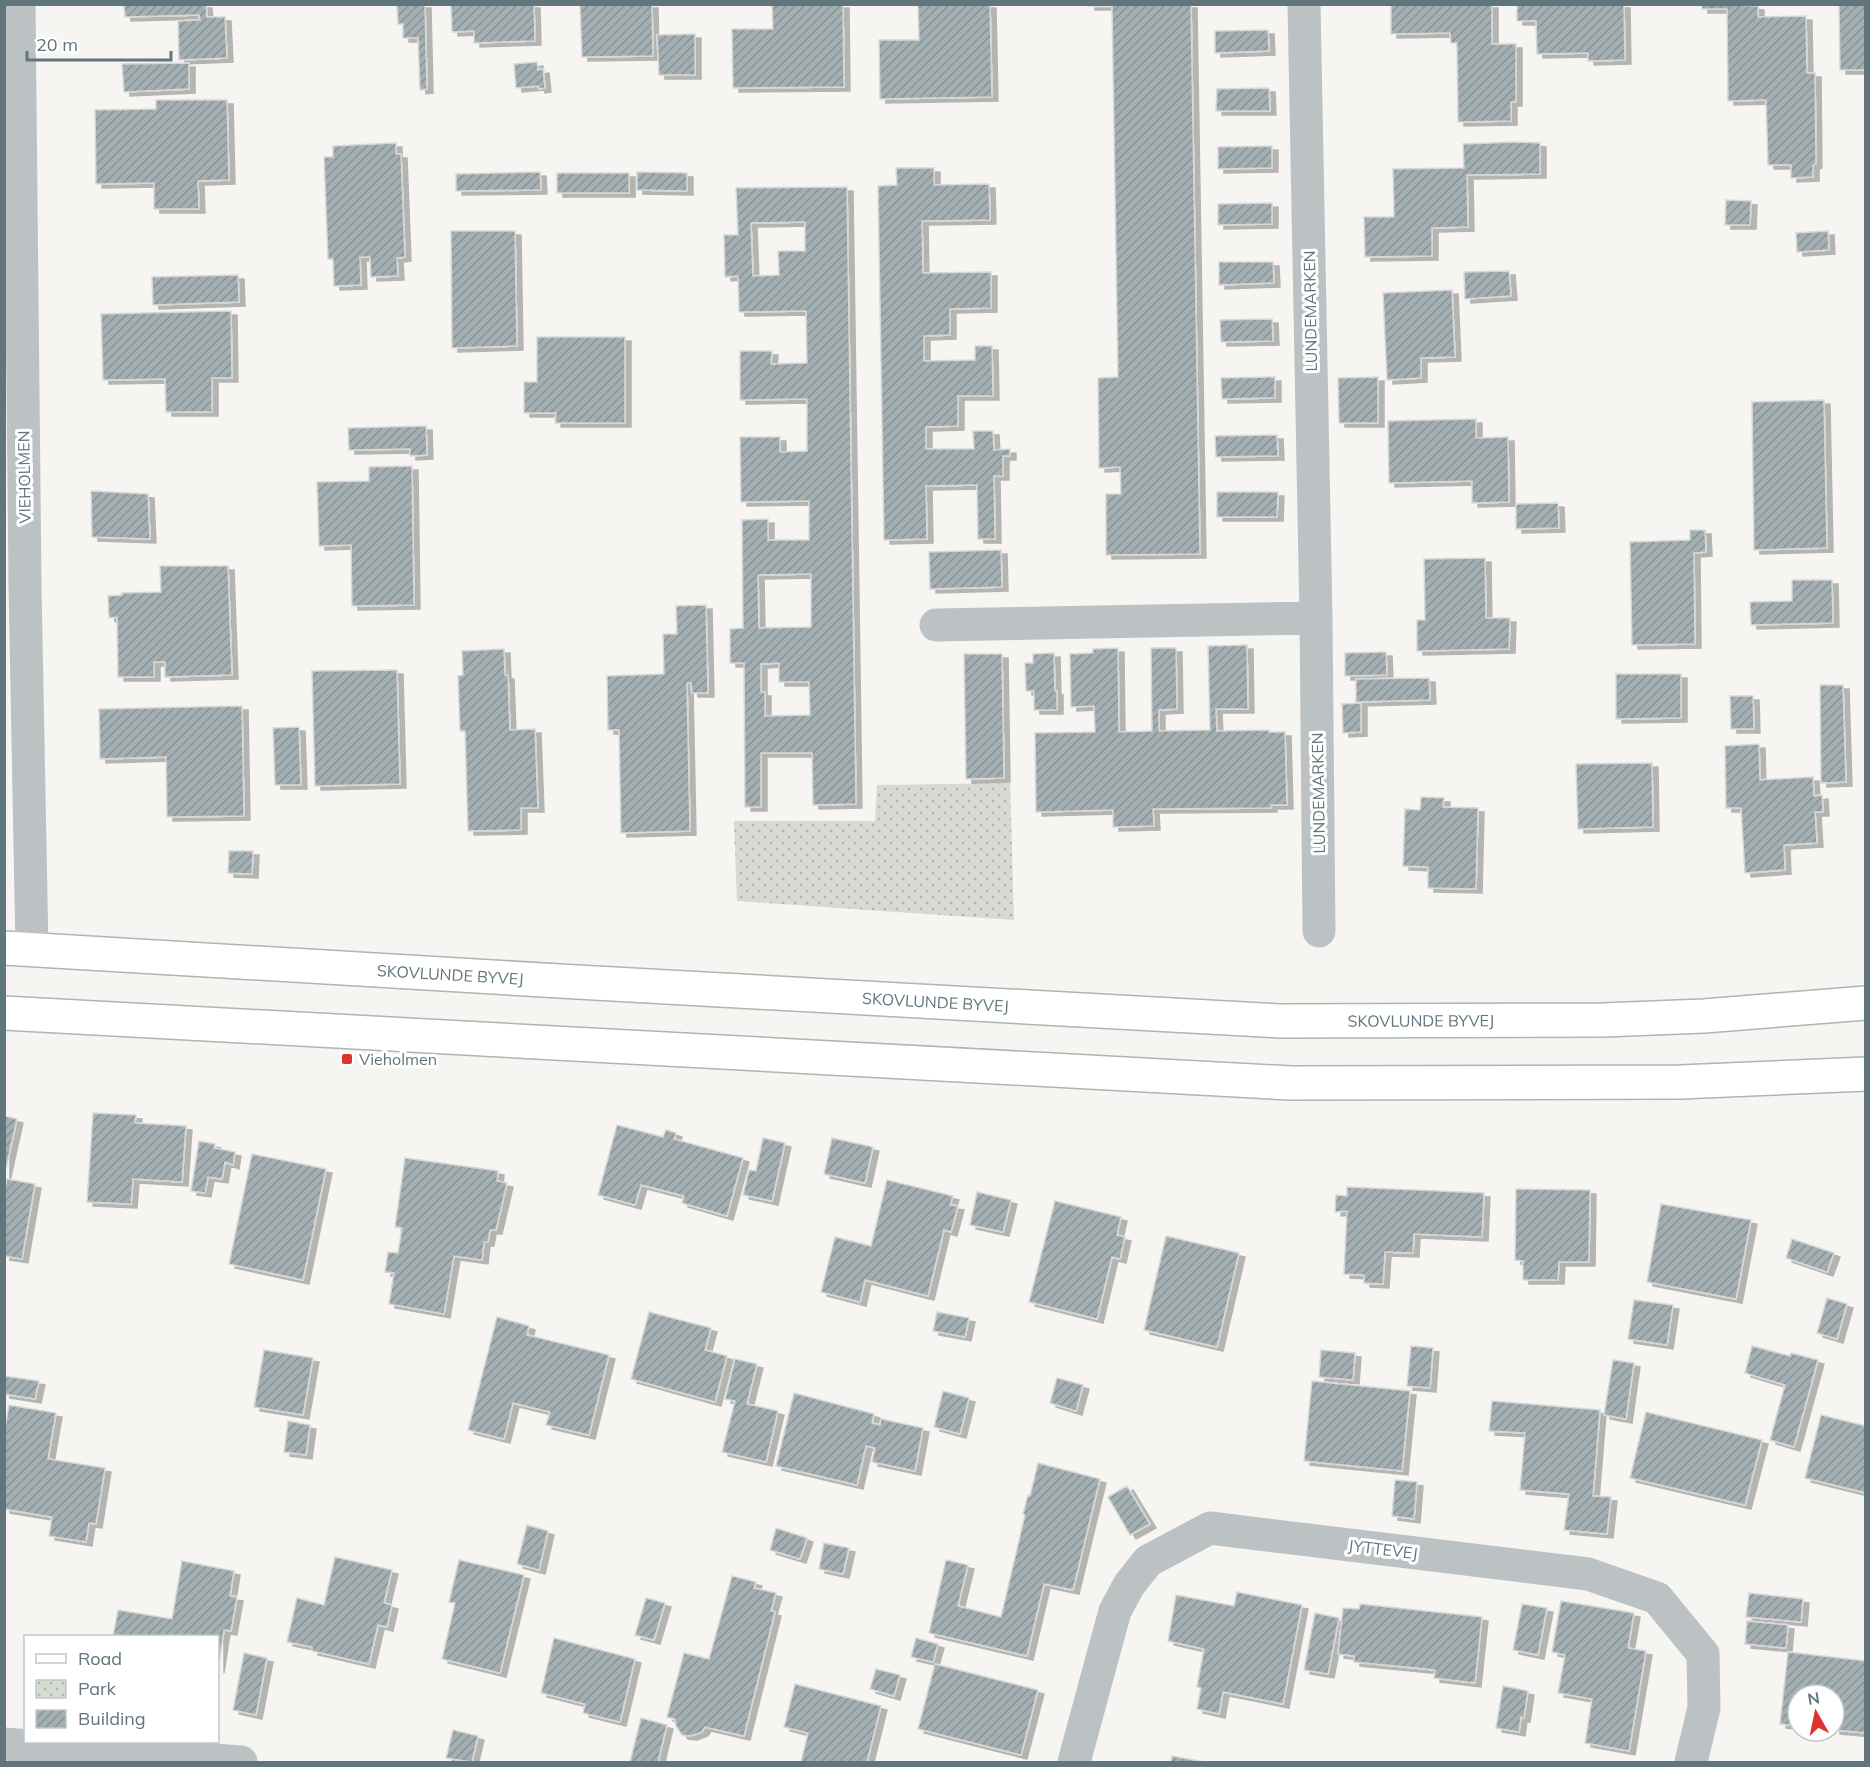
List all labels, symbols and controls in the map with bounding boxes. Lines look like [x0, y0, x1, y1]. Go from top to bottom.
scale bar [27, 24, 171, 62]
text: 20 m [36, 33, 78, 56]
street label: LUNDEMARKEN [1299, 250, 1321, 372]
street label: VIEHOLMEN [13, 430, 35, 524]
street label: LUNDEMARKEN [1307, 732, 1329, 854]
street label: SKOVLUNDE BYVEJ [376, 960, 524, 989]
street label: SKOVLUNDE BYVEJ [862, 988, 1009, 1016]
street label: SKOVLUNDE BYVEJ [1347, 1010, 1494, 1031]
place label: Vieholmen [359, 1049, 437, 1069]
marker: Vieholmen [340, 1052, 354, 1066]
street label: JYTTEVEJ [1347, 1535, 1419, 1563]
legend [24, 1635, 219, 1743]
text: Road [78, 1647, 122, 1670]
text: Park [78, 1677, 117, 1700]
north arrow [1786, 1683, 1846, 1743]
text: N [1806, 1687, 1821, 1709]
text: Building [78, 1707, 146, 1730]

